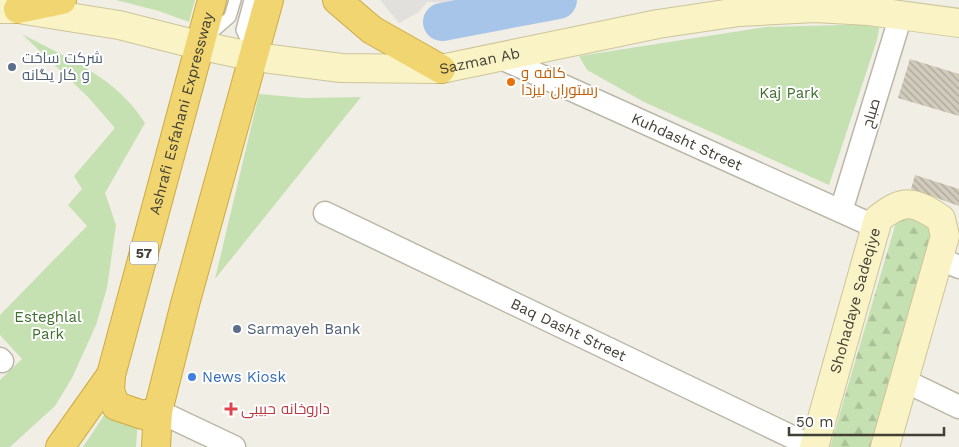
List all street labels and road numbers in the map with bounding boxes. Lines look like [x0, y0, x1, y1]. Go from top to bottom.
street label: Ashrafi Esfahani Expressway [146, 10, 217, 217]
street label: Sazman Ab [438, 44, 521, 78]
street label: صباح [858, 96, 886, 130]
street label: Kuhdasht Street [629, 109, 746, 175]
street label: Shohadaye Sadeqiye [826, 226, 884, 376]
road number: 57 [130, 242, 158, 264]
street label: Baq Dasht Street [508, 294, 630, 365]

